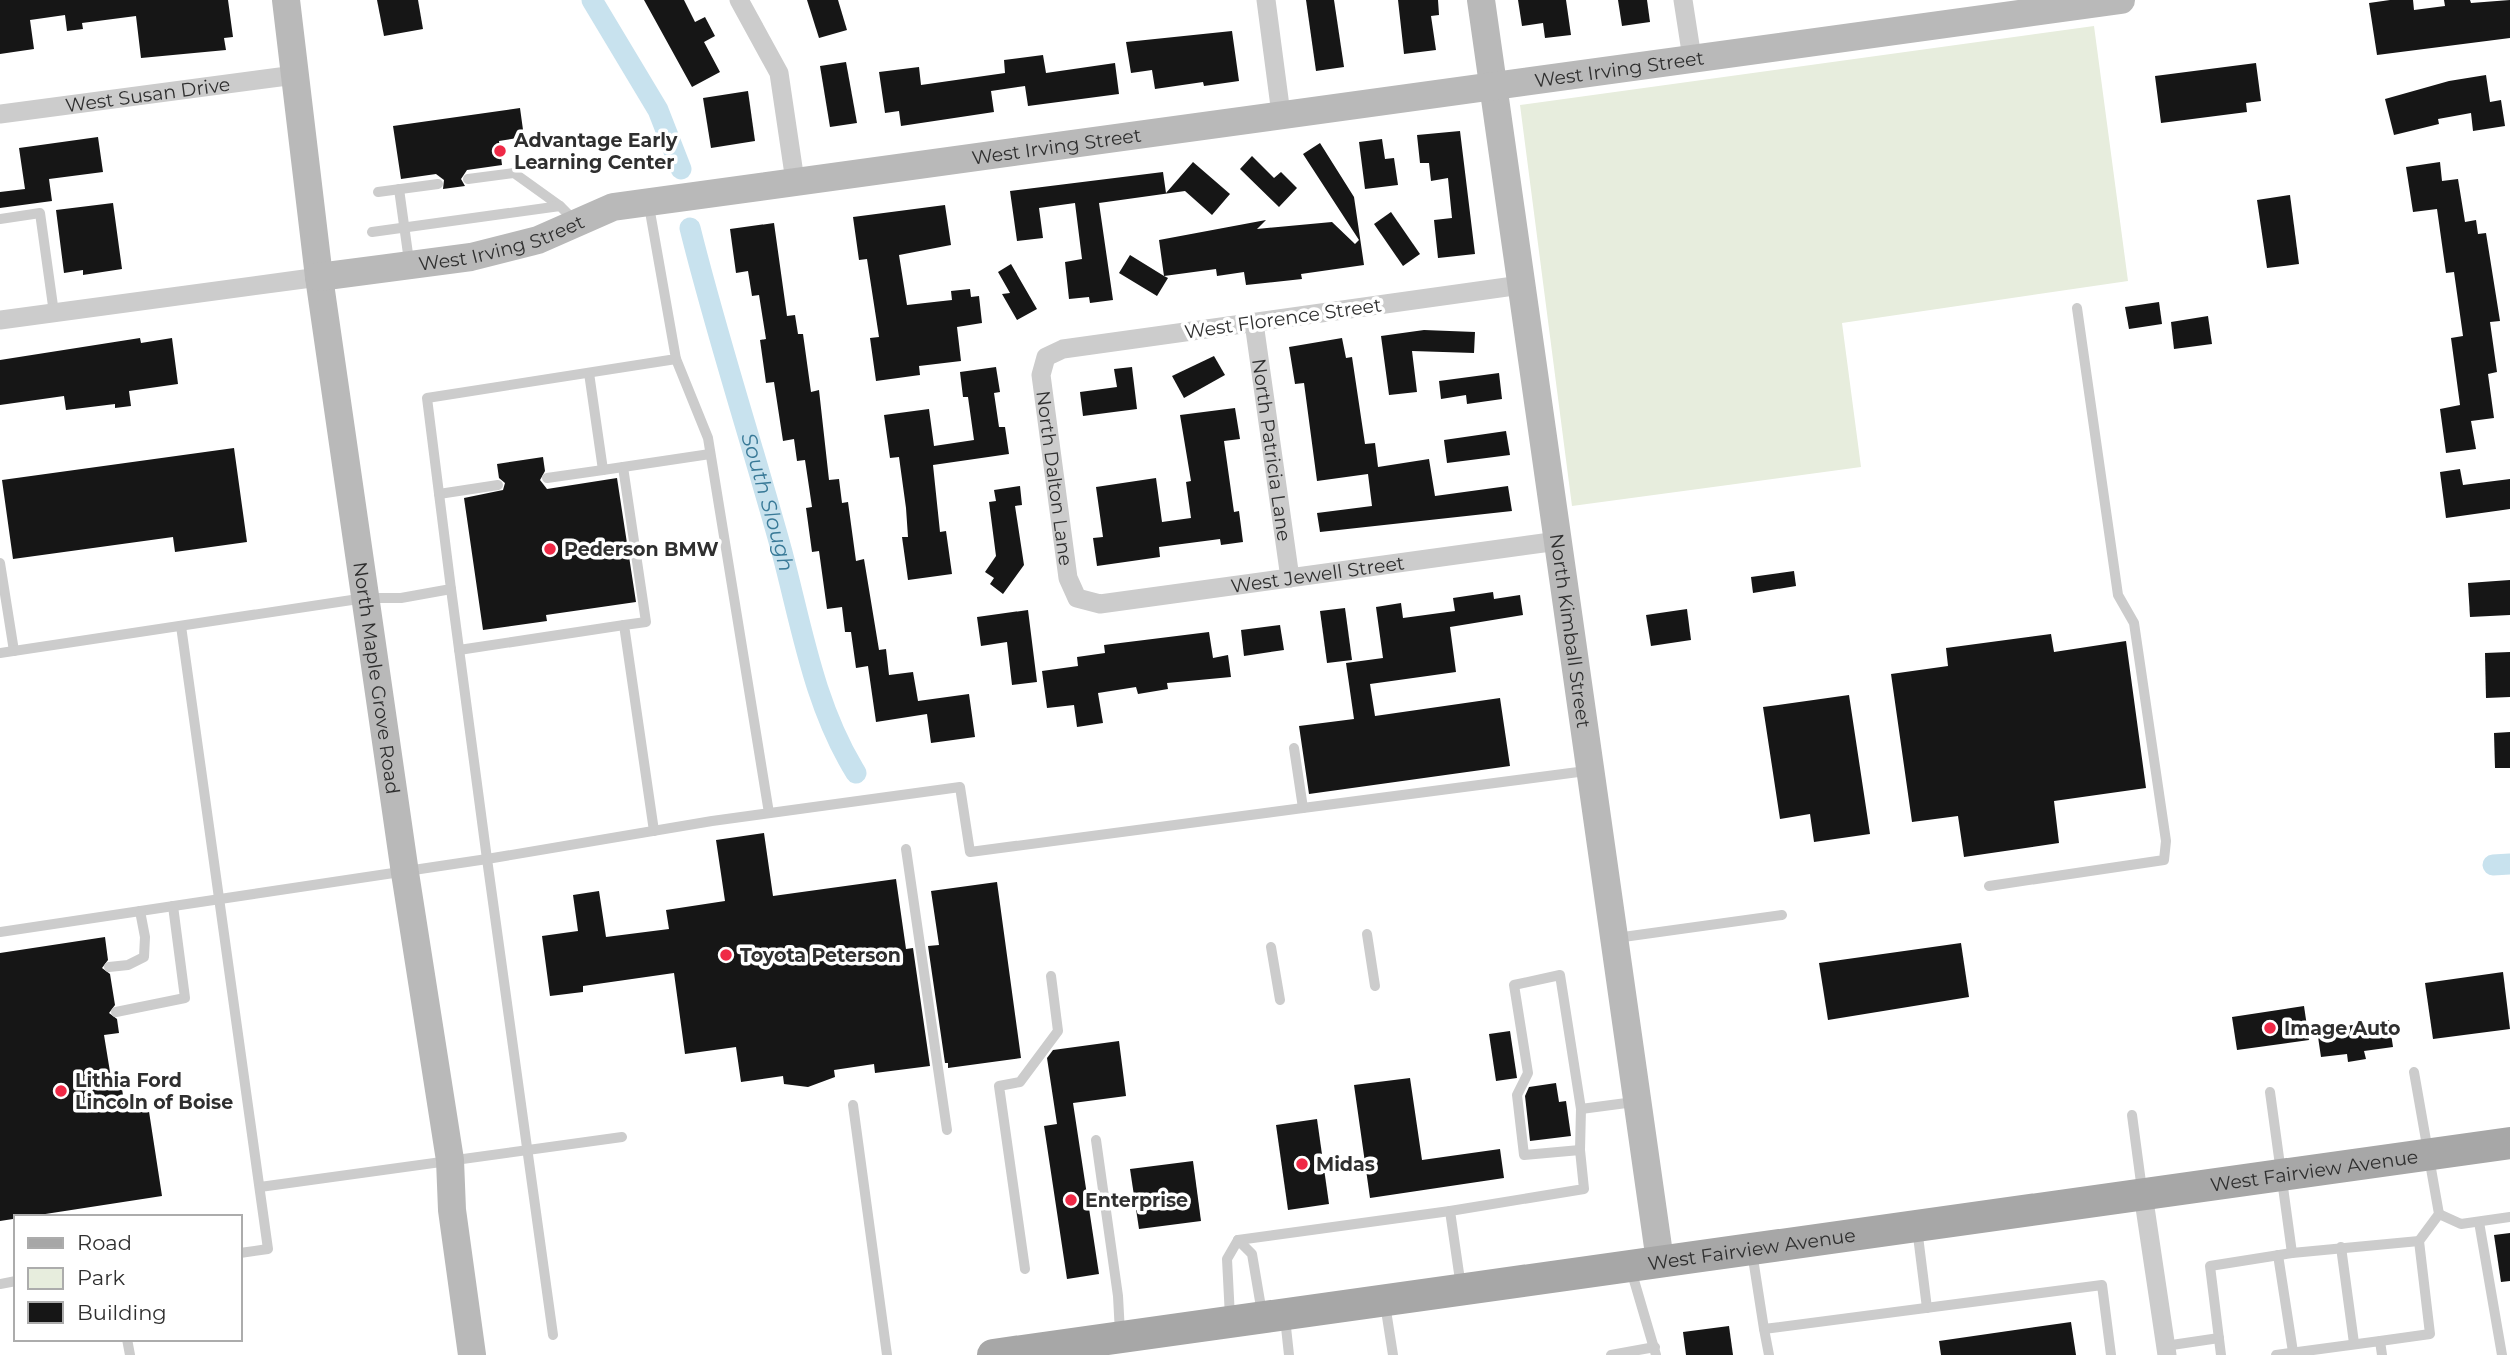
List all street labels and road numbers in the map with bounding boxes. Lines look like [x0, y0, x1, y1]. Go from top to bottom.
street label: West Irving Street [1533, 46, 1706, 92]
street label: West Susan Drive [64, 73, 232, 117]
street label: West Irving Street [970, 124, 1143, 170]
street label: West Irving Street [417, 210, 588, 276]
street label: West Florence Street [1183, 293, 1383, 344]
street label: North Patricia Lane [1247, 357, 1296, 543]
street label: North Dalton Lane [1031, 389, 1077, 567]
street label: North Kimball Street [1545, 532, 1595, 730]
street label: West Jewell Street [1229, 551, 1406, 598]
street label: North Maple Grove Road [348, 560, 404, 796]
street label: West Fairview Avenue [2209, 1145, 2420, 1197]
street label: West Fairview Avenue [1646, 1224, 1857, 1275]

